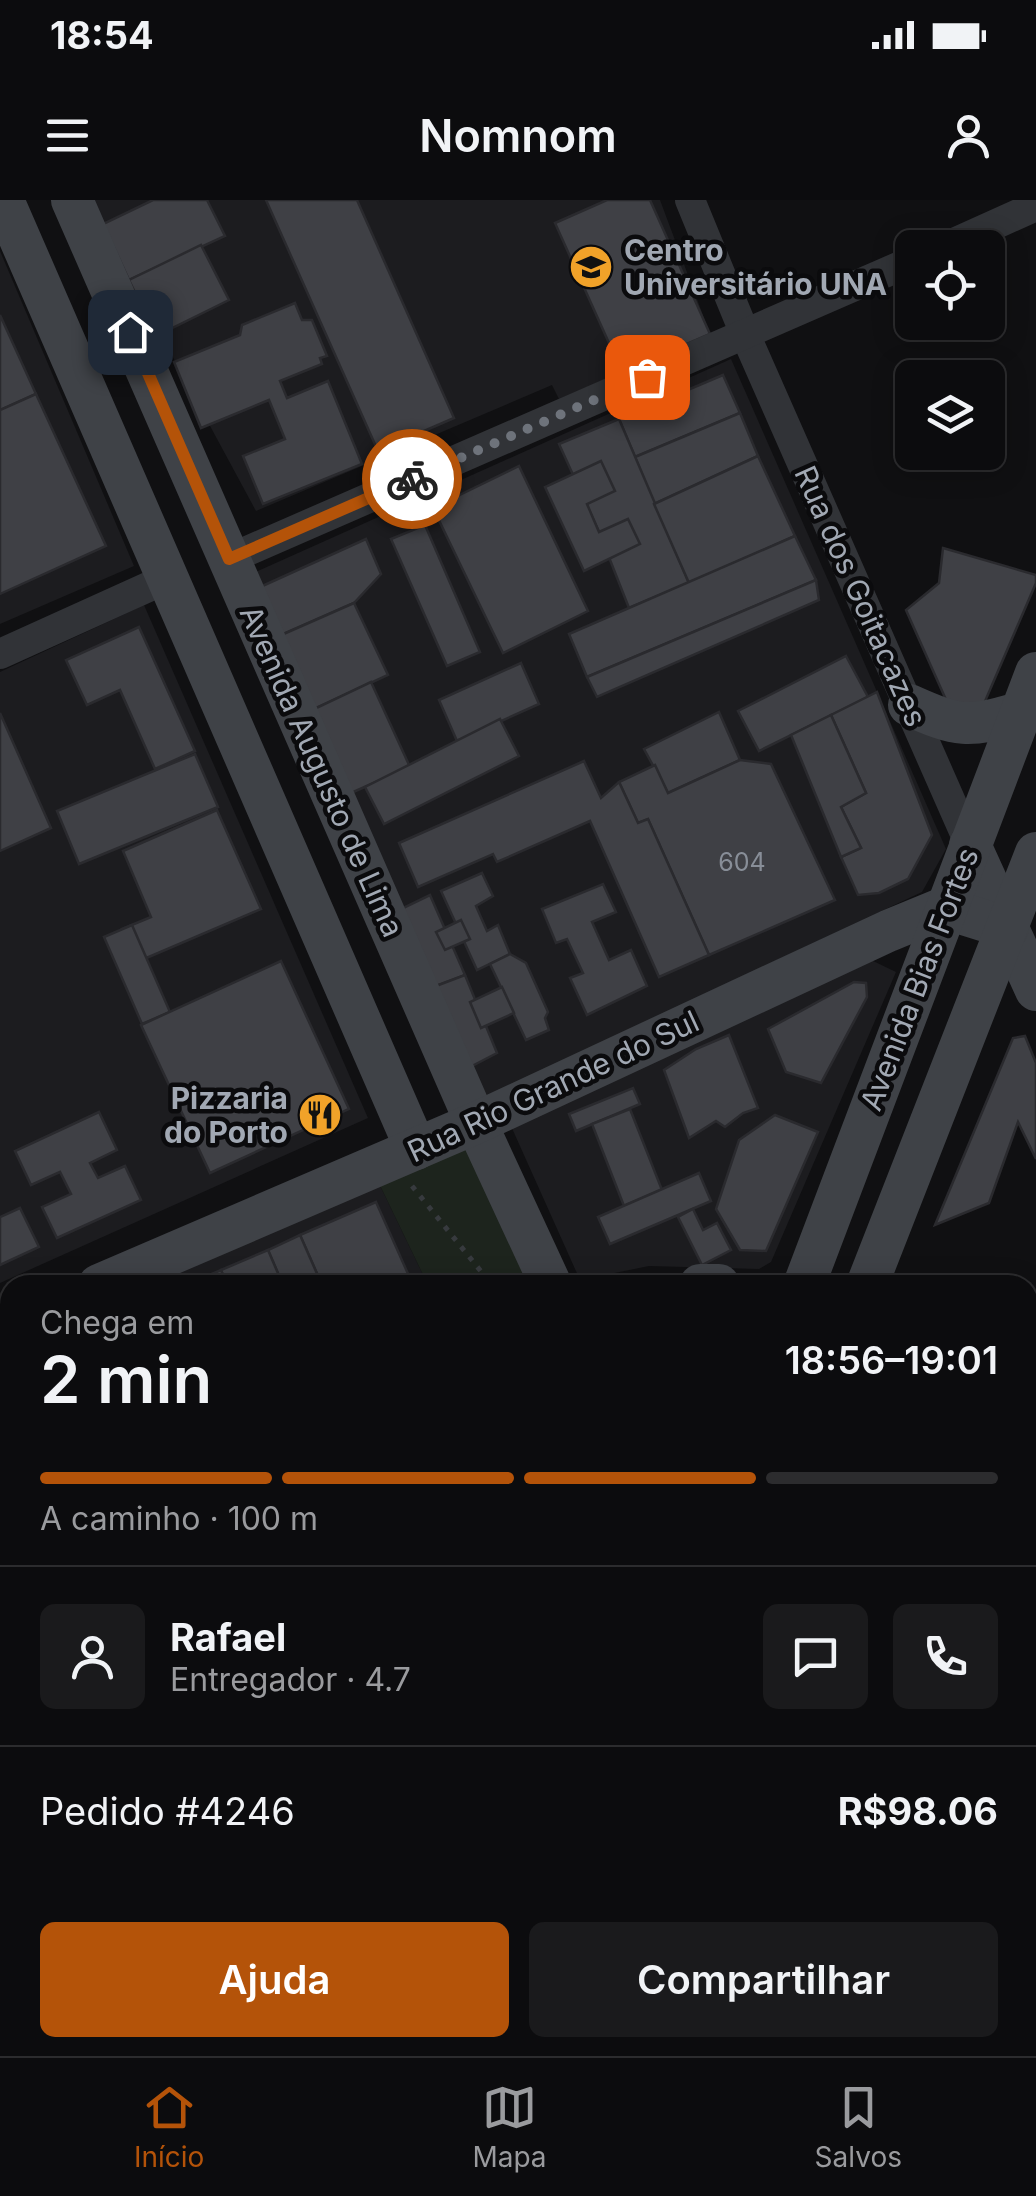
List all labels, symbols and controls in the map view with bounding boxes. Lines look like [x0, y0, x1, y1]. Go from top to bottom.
text: 18:54 [50, 12, 154, 58]
icon: menu [40, 108, 95, 163]
text: Nomnom [419, 108, 617, 163]
icon: person [941, 108, 996, 163]
map controls [895, 230, 1005, 470]
button: locate [895, 230, 1005, 340]
place label: Centro Universitário UNA [624, 232, 887, 302]
school or university icon: Centro Universitário UNA [568, 244, 614, 290]
pin [88, 290, 173, 375]
icon: home [103, 305, 158, 360]
pin [605, 335, 690, 420]
icon: bag [620, 350, 675, 405]
button: layers [895, 360, 1005, 470]
courier [362, 429, 462, 529]
icon: bike [385, 452, 440, 507]
street label: Rua dos Goitacazes [787, 460, 935, 732]
street label: Avenida Augusto de Lima [233, 600, 411, 942]
street label: Avenida Bias Fortes [852, 843, 986, 1115]
house number: 604 [718, 847, 766, 877]
street label: Rua Rio Grande do Sul [402, 1003, 704, 1169]
place label: Pizzaria do Porto [164, 1080, 288, 1150]
restaurant icon: Pizzaria do Porto [297, 1092, 343, 1138]
text: Chega em [40, 1303, 194, 1342]
text: 18:56–19:01 [785, 1337, 998, 1383]
text: 2 min [40, 1340, 212, 1419]
text: A caminho · 100 m [40, 1499, 318, 1538]
button: person [40, 1604, 145, 1709]
button: chat [763, 1604, 868, 1709]
button: phone [893, 1604, 998, 1709]
text: Rafael [170, 1614, 286, 1660]
text: Entregador · 4.7 [170, 1660, 411, 1699]
text: Pedido #4246 [40, 1788, 295, 1834]
text: R$98.06 [838, 1788, 998, 1834]
button: Ajuda [40, 1922, 509, 2037]
button: Compartilhar [529, 1922, 998, 2037]
tab: Início [134, 2080, 204, 2174]
tab: Mapa [472, 2080, 547, 2174]
tab: Salvos [815, 2080, 902, 2174]

